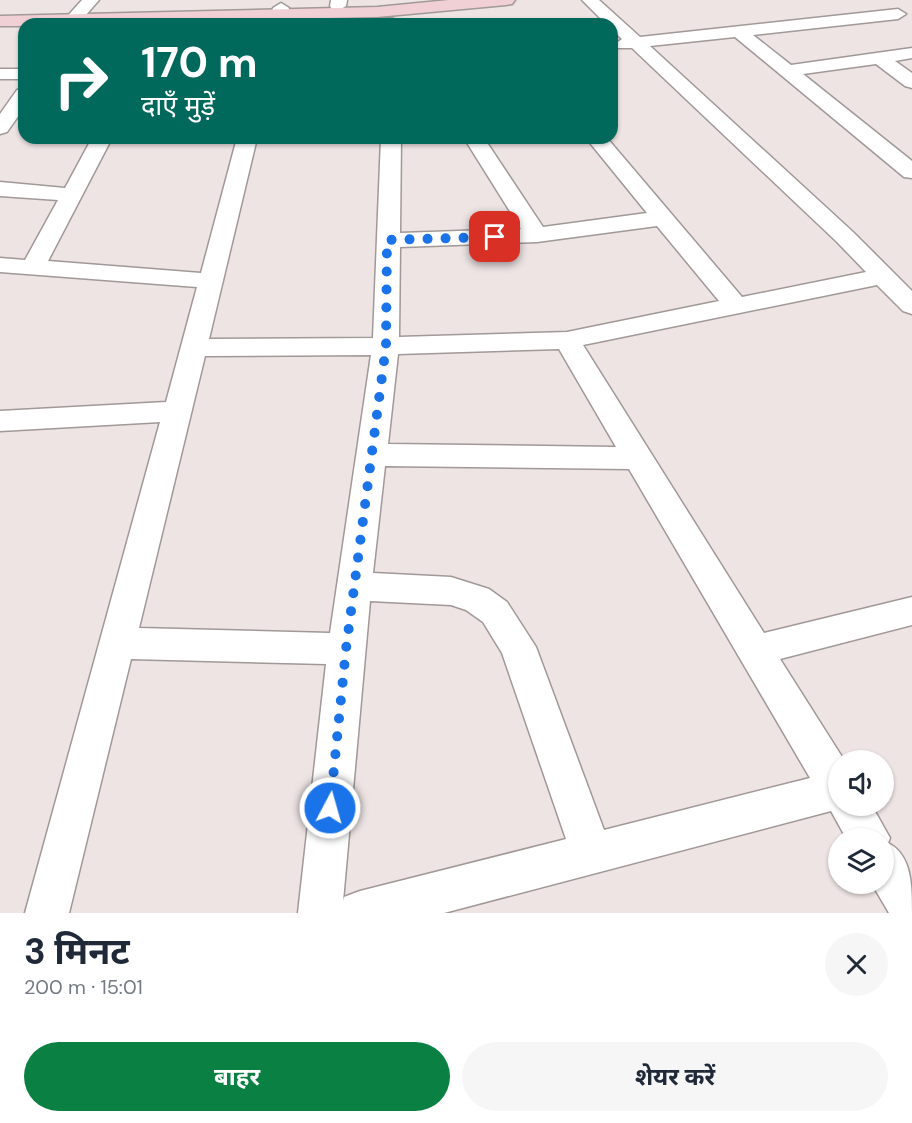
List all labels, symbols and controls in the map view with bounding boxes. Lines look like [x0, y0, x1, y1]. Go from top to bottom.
text: 170 m [141, 35, 258, 90]
icon: right [42, 42, 120, 120]
text: दाएँ मुड़ें [141, 88, 215, 123]
pin [469, 211, 520, 262]
icon: arrive [478, 220, 511, 253]
map controls [828, 750, 894, 894]
button: sound [828, 750, 894, 816]
position arrow [298, 776, 362, 840]
button: layers [828, 828, 894, 894]
text: 3 मिनट [24, 928, 130, 975]
button: close [825, 933, 888, 996]
text: 200 m · 15:01 [24, 974, 143, 1000]
button: बाहर [24, 1042, 450, 1111]
button: शेयर करें [462, 1042, 888, 1111]

